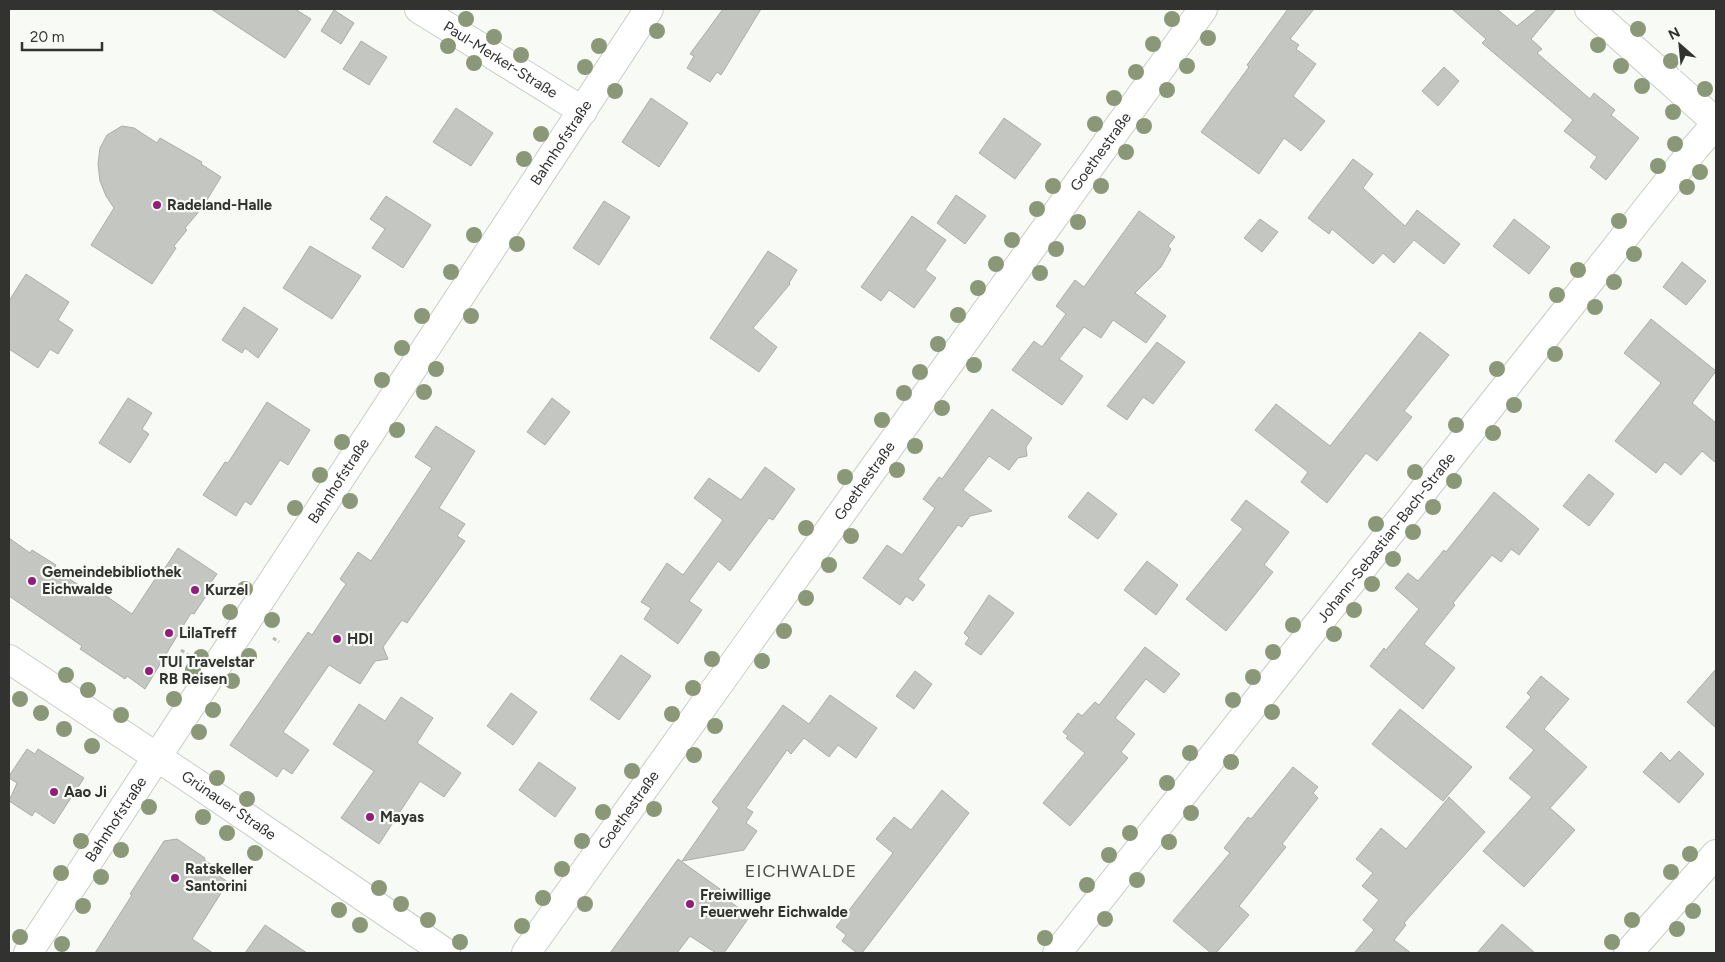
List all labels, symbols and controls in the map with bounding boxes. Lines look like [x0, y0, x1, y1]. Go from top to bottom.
street label: Paul-Merker-Straße [440, 17, 561, 102]
scale bar [22, 20, 102, 52]
north arrow [1655, 20, 1705, 70]
text: N [1666, 24, 1683, 44]
text: 20 m [30, 28, 64, 46]
street label: Bahnhofstraße [527, 97, 596, 189]
street label: Goethestraße [1066, 109, 1135, 195]
place label: Radeland-Halle [167, 196, 273, 214]
marker: Radeland-Halle [151, 199, 163, 211]
street label: Bahnhofstraße [304, 435, 373, 527]
street label: Goethestraße [830, 438, 899, 524]
street label: Johann-Sebastian-Bach-Straße [1313, 449, 1459, 626]
place label: Gemeindebibliothek Eichwalde [42, 563, 182, 598]
marker: Gemeindebibliothek Eichwalde [26, 575, 38, 587]
place label: Kurzel [205, 581, 248, 599]
marker: Kurzel [189, 584, 201, 596]
place label: LilaTreff [179, 624, 237, 642]
marker: LilaTreff [163, 627, 175, 639]
place label: HDI [347, 630, 373, 648]
marker: HDI [331, 633, 343, 645]
place label: TUI Travelstar RB Reisen [159, 653, 255, 688]
marker: TUI Travelstar RB Reisen [143, 665, 155, 677]
street label: Grünauer Straße [178, 767, 280, 844]
street label: Goethestraße [594, 767, 663, 853]
street label: Bahnhofstraße [81, 773, 150, 865]
place label: Aao Ji [64, 783, 107, 801]
marker: Aao Ji [48, 786, 60, 798]
place label: Mayas [380, 808, 424, 826]
marker: Mayas [364, 811, 376, 823]
place label: Ratskeller Santorini [185, 860, 253, 895]
district label: EICHWALDE [745, 860, 857, 882]
marker: Ratskeller Santorini [169, 872, 181, 884]
place label: Freiwillige Feuerwehr Eichwalde [700, 886, 849, 921]
marker: Freiwillige Feuerwehr Eichwalde [684, 898, 696, 910]

